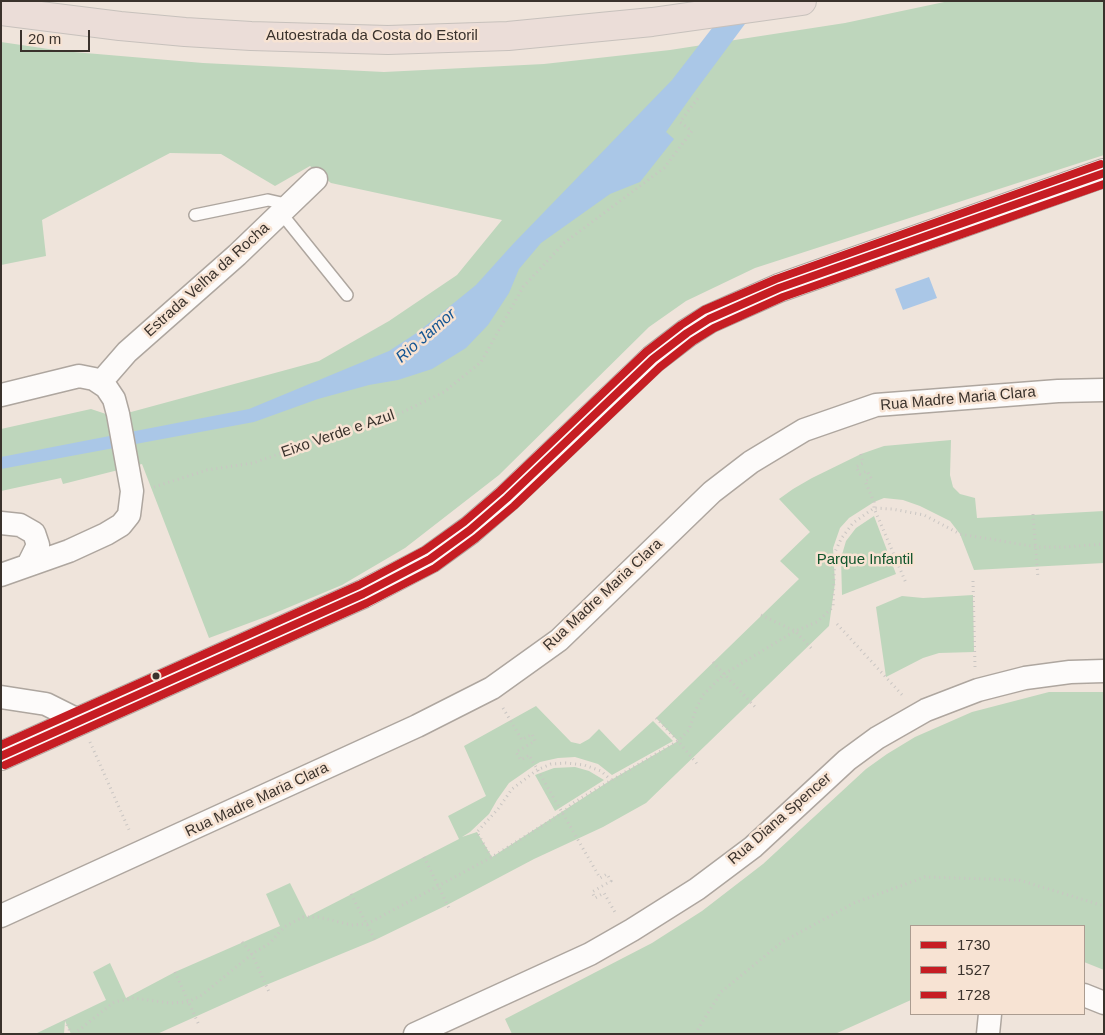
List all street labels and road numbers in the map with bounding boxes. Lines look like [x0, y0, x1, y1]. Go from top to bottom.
street label: Autoestrada da Costa do Estoril [266, 27, 478, 45]
street label: Estrada Velha da Rocha [141, 219, 273, 341]
street label: Rua Madre Maria Clara [880, 383, 1036, 415]
street label: Eixo Verde e Azul [279, 406, 397, 462]
street label: Rua Madre Maria Clara [540, 535, 666, 655]
street label: Rua Madre Maria Clara [183, 759, 331, 841]
street label: Rua Diana Spencer [725, 769, 835, 869]

